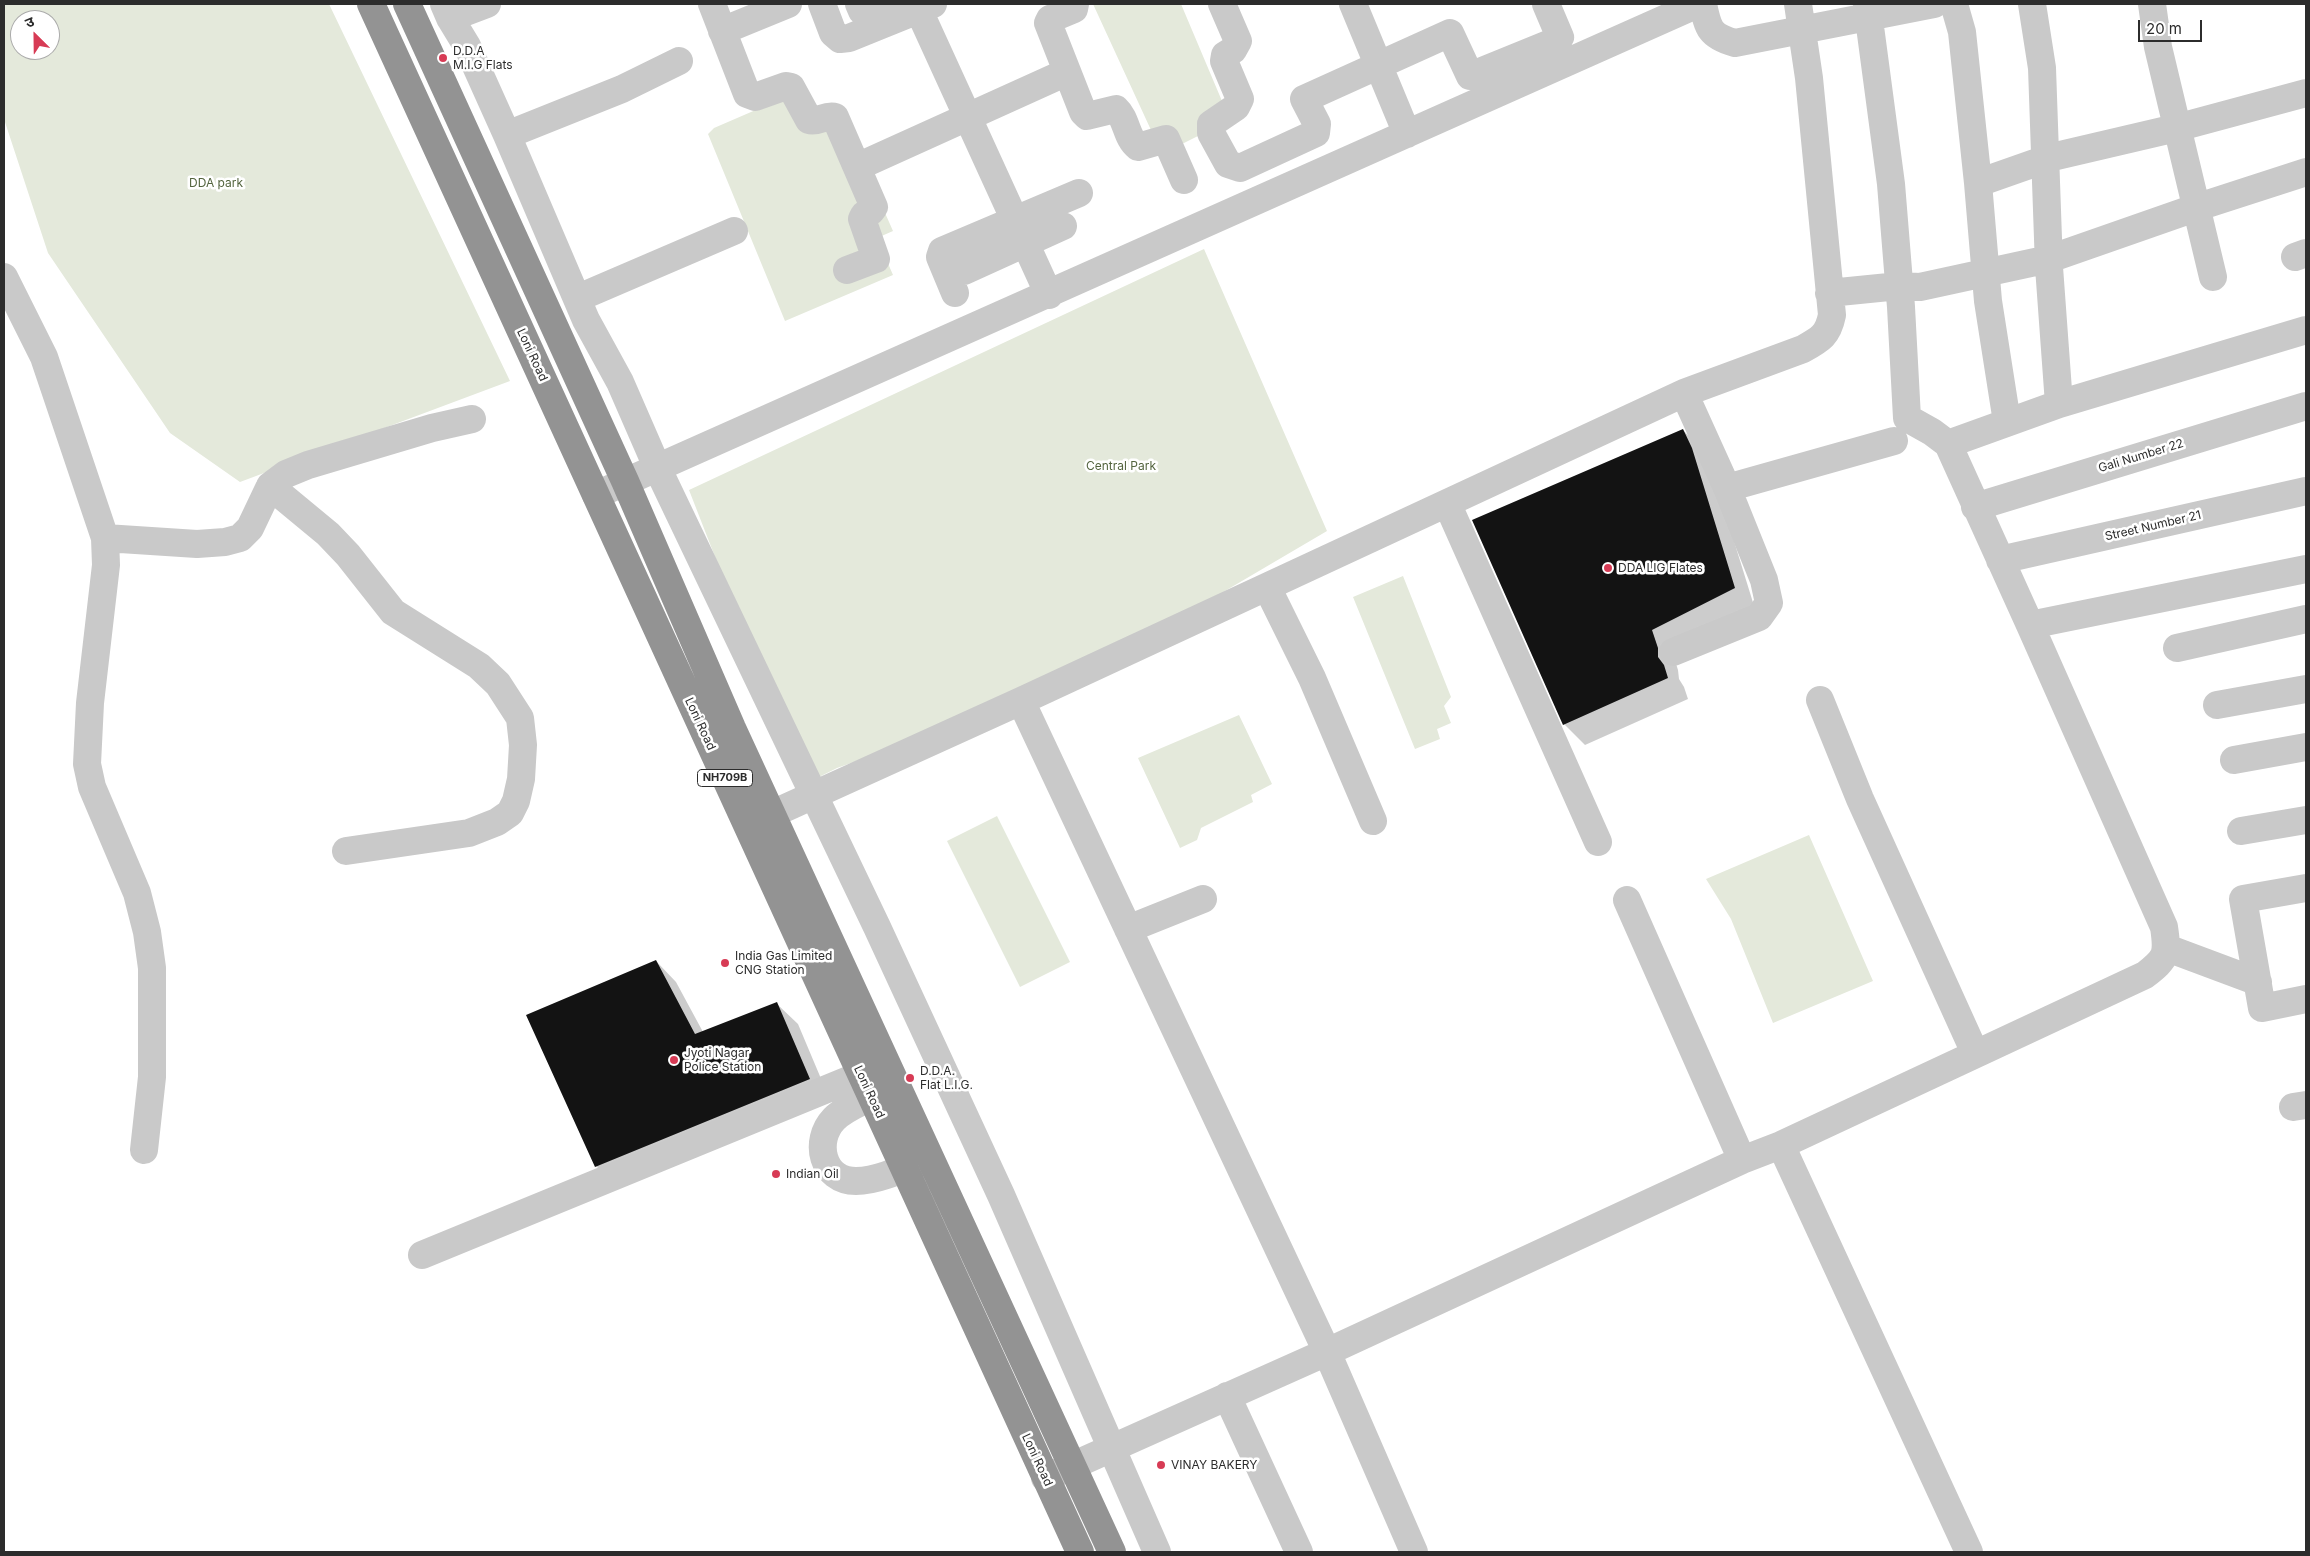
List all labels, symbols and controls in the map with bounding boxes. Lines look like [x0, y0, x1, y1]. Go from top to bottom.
north arrow [10, 10, 60, 60]
scale bar [2140, 10, 2204, 42]
text: उ [22, 12, 36, 31]
text: 20 m [2146, 19, 2182, 38]
place label: D.D.A M.I.G Flats [453, 44, 513, 72]
marker: D.D.A M.I.G Flats [437, 52, 449, 64]
park label: DDA park [189, 176, 243, 190]
street label: Loni Road [514, 326, 550, 384]
street label: Gali Number 22 [2097, 436, 2185, 476]
park label: Central Park [1086, 459, 1156, 473]
street label: Street Number 21 [2103, 508, 2203, 544]
place label: DDA LIG Flates [1618, 561, 1703, 575]
marker: DDA LIG Flates [1602, 562, 1614, 574]
street label: Loni Road [682, 695, 718, 753]
road number: NH709B [698, 770, 752, 786]
place label: India Gas Limited CNG Station [735, 949, 832, 977]
marker: India Gas Limited CNG Station [719, 957, 731, 969]
place label: Jyoti Nagar Police Station [684, 1046, 761, 1074]
marker: Jyoti Nagar Police Station [668, 1054, 680, 1066]
street label: Loni Road [851, 1063, 887, 1121]
place label: D.D.A. Flat L.I.G. [920, 1064, 973, 1092]
marker: D.D.A. Flat L.I.G. [904, 1072, 916, 1084]
place label: Indian Oil [786, 1167, 839, 1181]
marker: Indian Oil [770, 1168, 782, 1180]
street label: Loni Road [1019, 1431, 1055, 1489]
place label: VINAY BAKERY [1171, 1458, 1257, 1472]
marker: VINAY BAKERY [1155, 1459, 1167, 1471]

